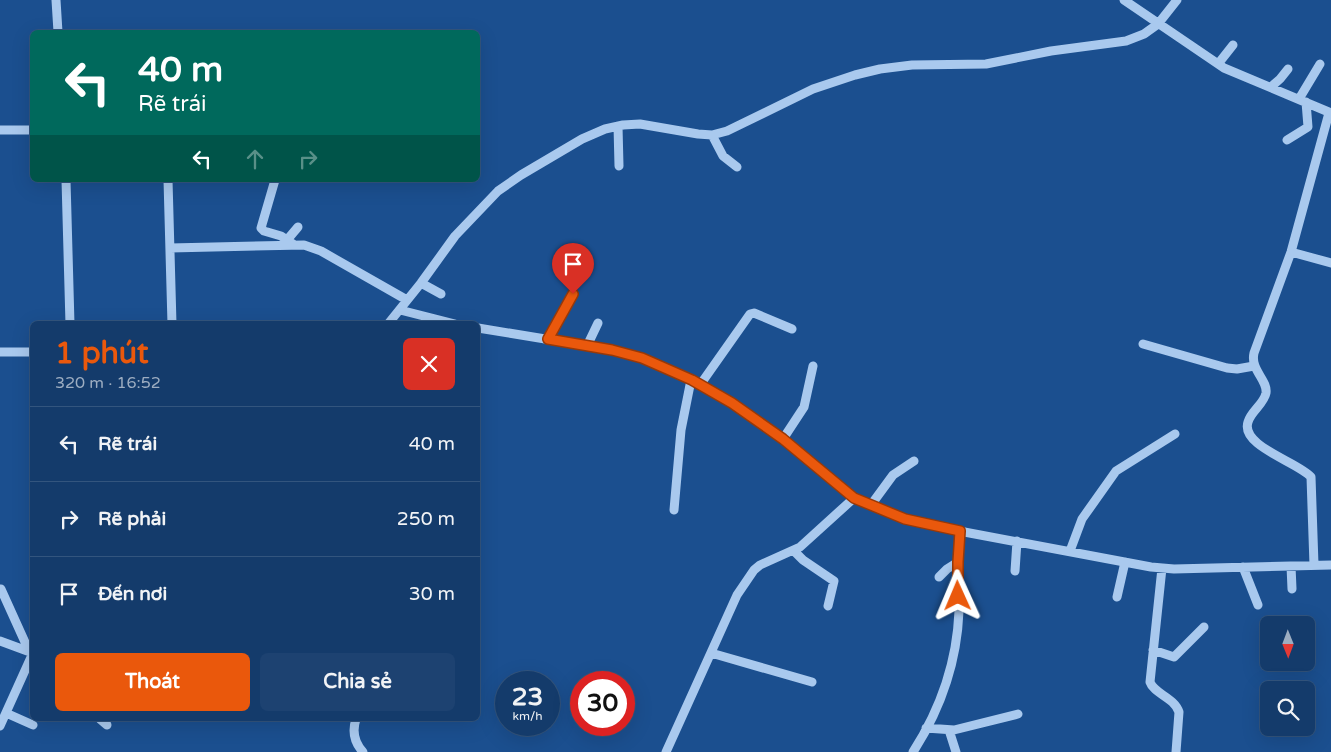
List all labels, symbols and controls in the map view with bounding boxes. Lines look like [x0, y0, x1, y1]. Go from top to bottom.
text: 40 m [138, 49, 223, 91]
icon: left [55, 50, 120, 115]
text: Rẽ trái [138, 91, 207, 117]
icon: left [188, 145, 216, 173]
icon: ahead [241, 145, 269, 173]
icon: right [294, 145, 322, 173]
pin [552, 243, 594, 294]
icon: arrive [559, 250, 587, 278]
text: 1 phút [55, 335, 148, 372]
button: close [403, 338, 455, 390]
text: 320 m · 16:52 [55, 373, 161, 393]
icon: left [55, 430, 83, 458]
text: Rẽ trái [98, 433, 157, 455]
text: 40 m [409, 433, 455, 455]
icon: right [55, 505, 83, 533]
text: Rẽ phải [98, 508, 166, 530]
text: 250 m [397, 508, 455, 530]
position arrow [931, 569, 983, 621]
icon: arrive [55, 580, 83, 608]
text: Đến nơi [98, 583, 167, 605]
text: 30 m [409, 583, 455, 605]
north arrow [1260, 616, 1315, 671]
map controls [1260, 616, 1315, 736]
button: Thoát [55, 653, 250, 711]
button: Chia sẻ [260, 653, 455, 711]
speed limit sign: 30 [570, 671, 635, 736]
button: search [1260, 681, 1315, 736]
text: 23 [512, 682, 543, 712]
text: km/h [512, 709, 543, 723]

